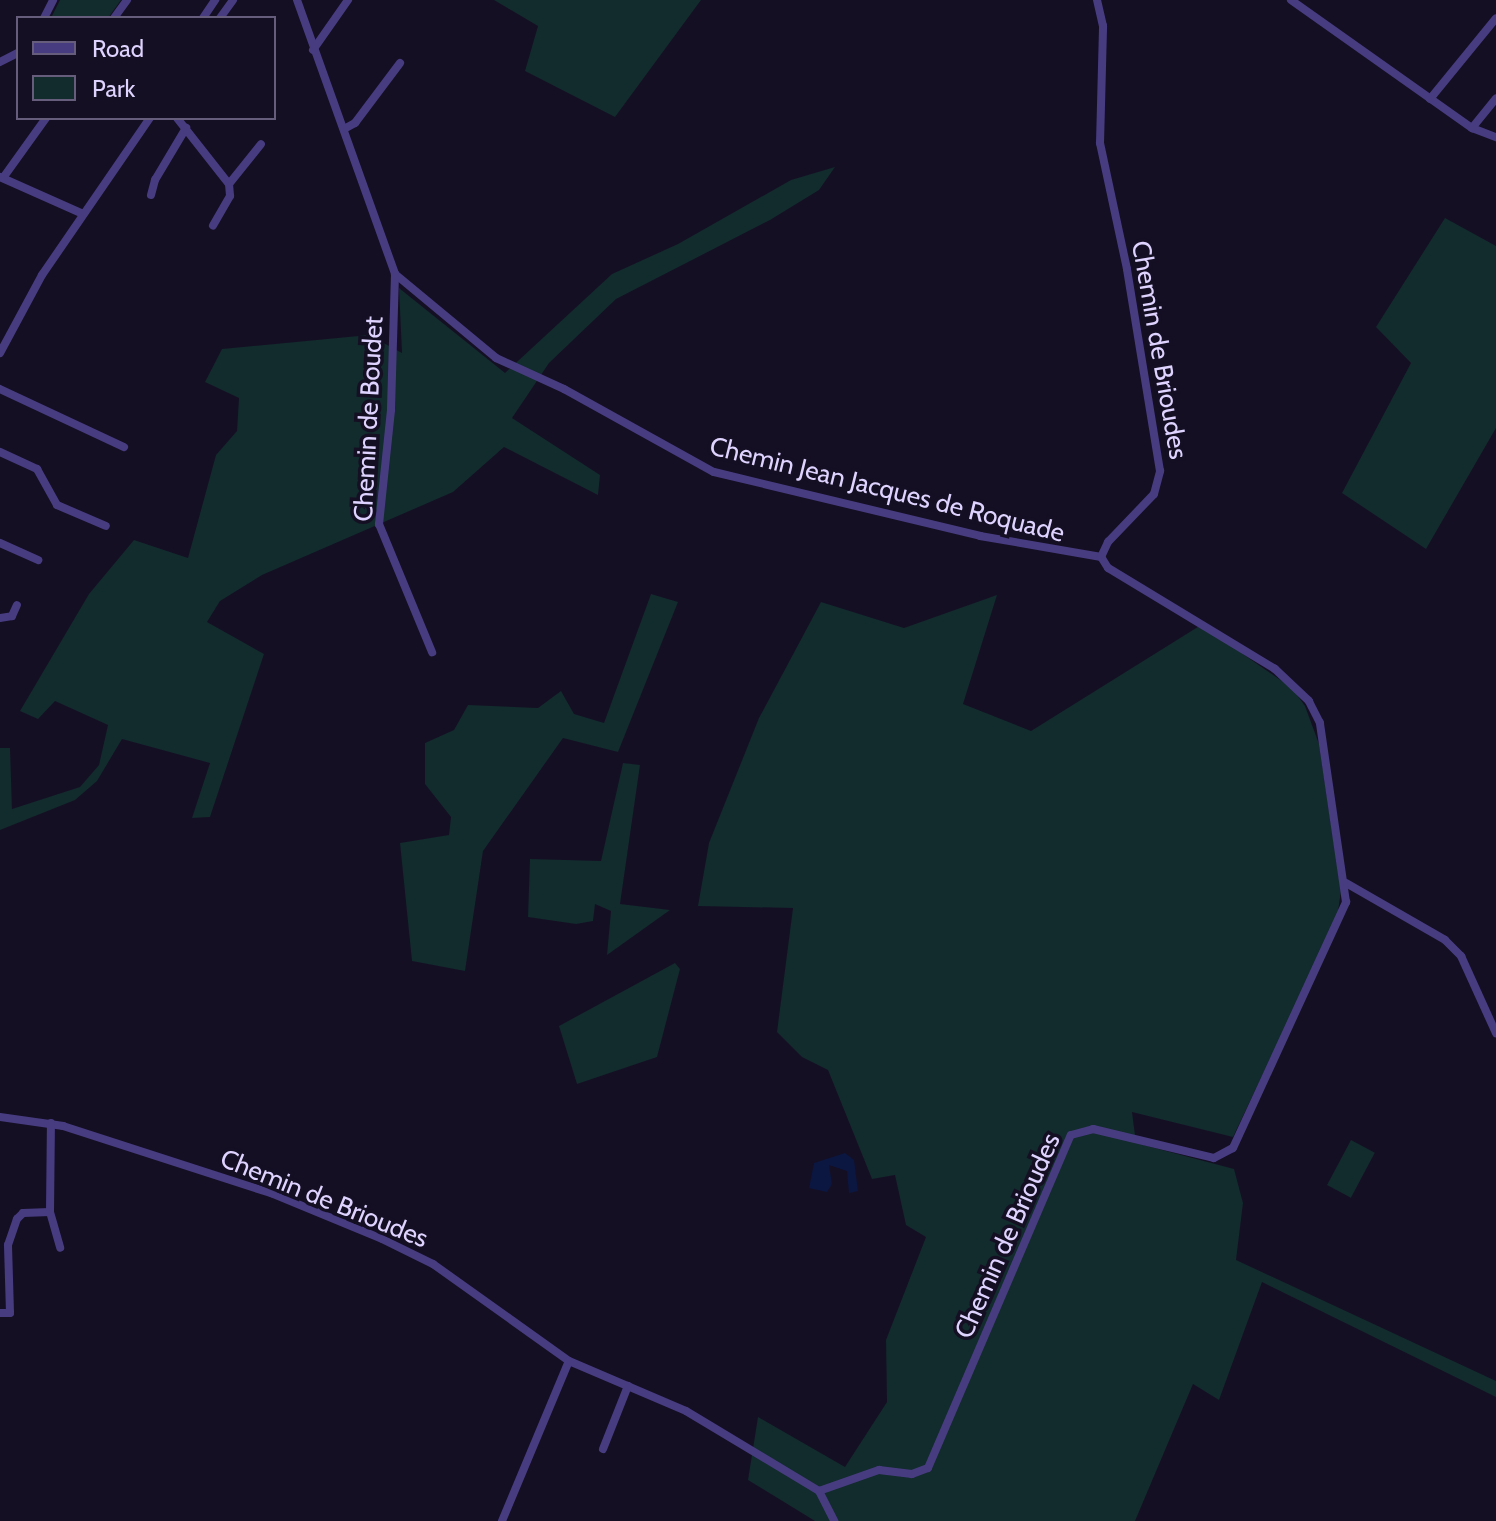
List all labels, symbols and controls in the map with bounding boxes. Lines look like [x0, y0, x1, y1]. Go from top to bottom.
legend [16, 16, 276, 120]
text: Road [92, 34, 144, 63]
text: Park [92, 74, 135, 103]
street label: Chemin de Brioudes [1124, 238, 1194, 462]
street label: Chemin de Boudet [348, 315, 390, 523]
street label: Chemin Jean Jacques de Roquade [706, 431, 1068, 549]
street label: Chemin de Brioudes [949, 1129, 1067, 1343]
street label: Chemin de Brioudes [216, 1143, 432, 1255]

